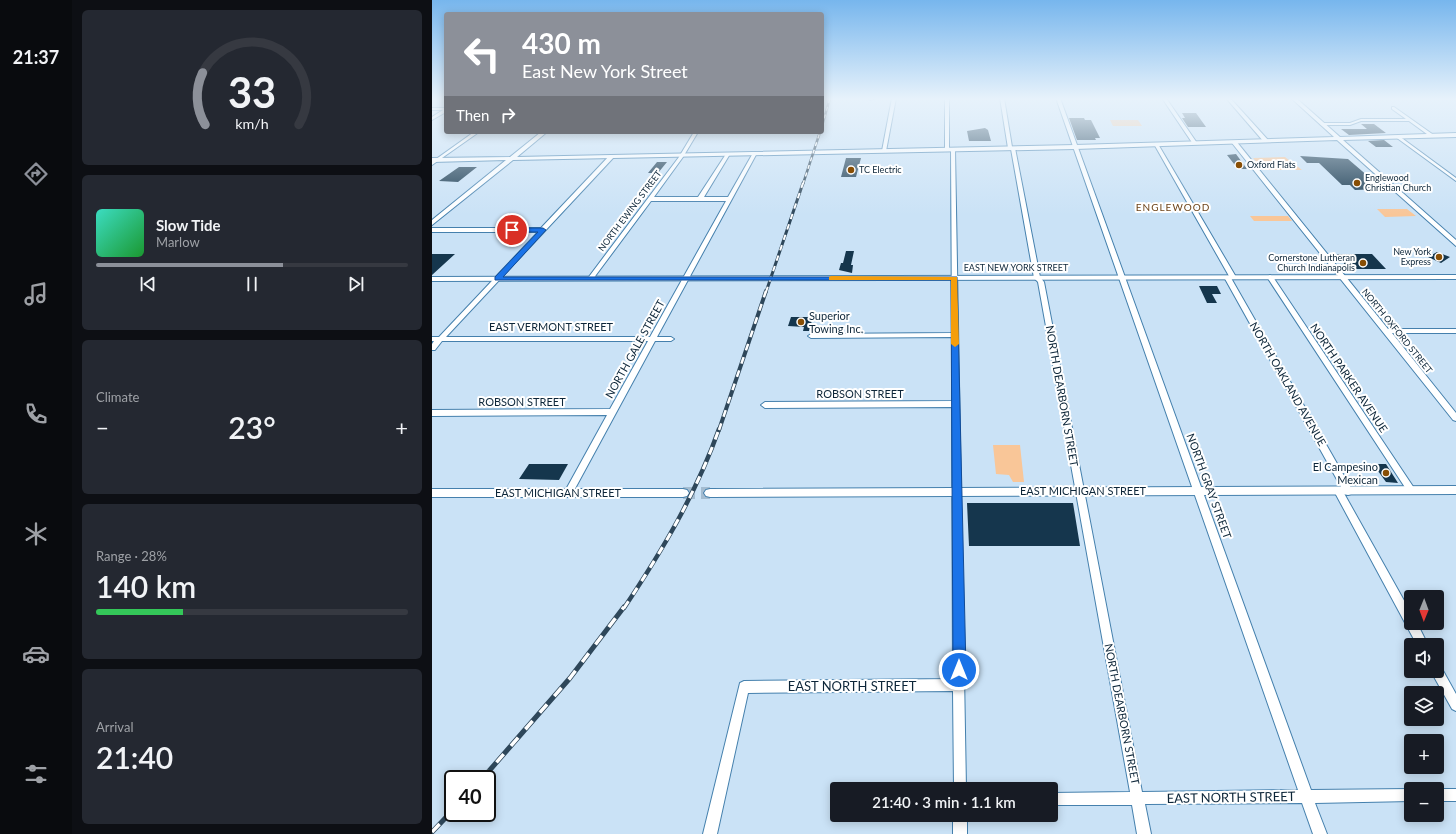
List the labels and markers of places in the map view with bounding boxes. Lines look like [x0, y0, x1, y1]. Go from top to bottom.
place label: Oxford Flats [1247, 159, 1296, 170]
marker: Oxford Flats [1234, 160, 1244, 170]
place label: TC Electric [859, 164, 902, 175]
marker: TC Electric [846, 165, 856, 175]
place label: Englewood Christian Church [1365, 172, 1431, 193]
marker: Englewood Christian Church [1352, 178, 1362, 188]
pin [495, 213, 529, 247]
place label: New York Express [1393, 246, 1431, 267]
place label: Cornerstone Lutheran Church Indianapolis [1268, 252, 1355, 273]
marker: New York Express [1434, 252, 1444, 262]
marker: Cornerstone Lutheran Church Indianapolis [1358, 258, 1368, 268]
place label: Superior Towing Inc. [809, 309, 863, 335]
marker: Superior Towing Inc. [796, 317, 806, 327]
place label: El Campesino Mexican [1313, 460, 1378, 486]
marker: El Campesino Mexican [1381, 468, 1391, 478]

